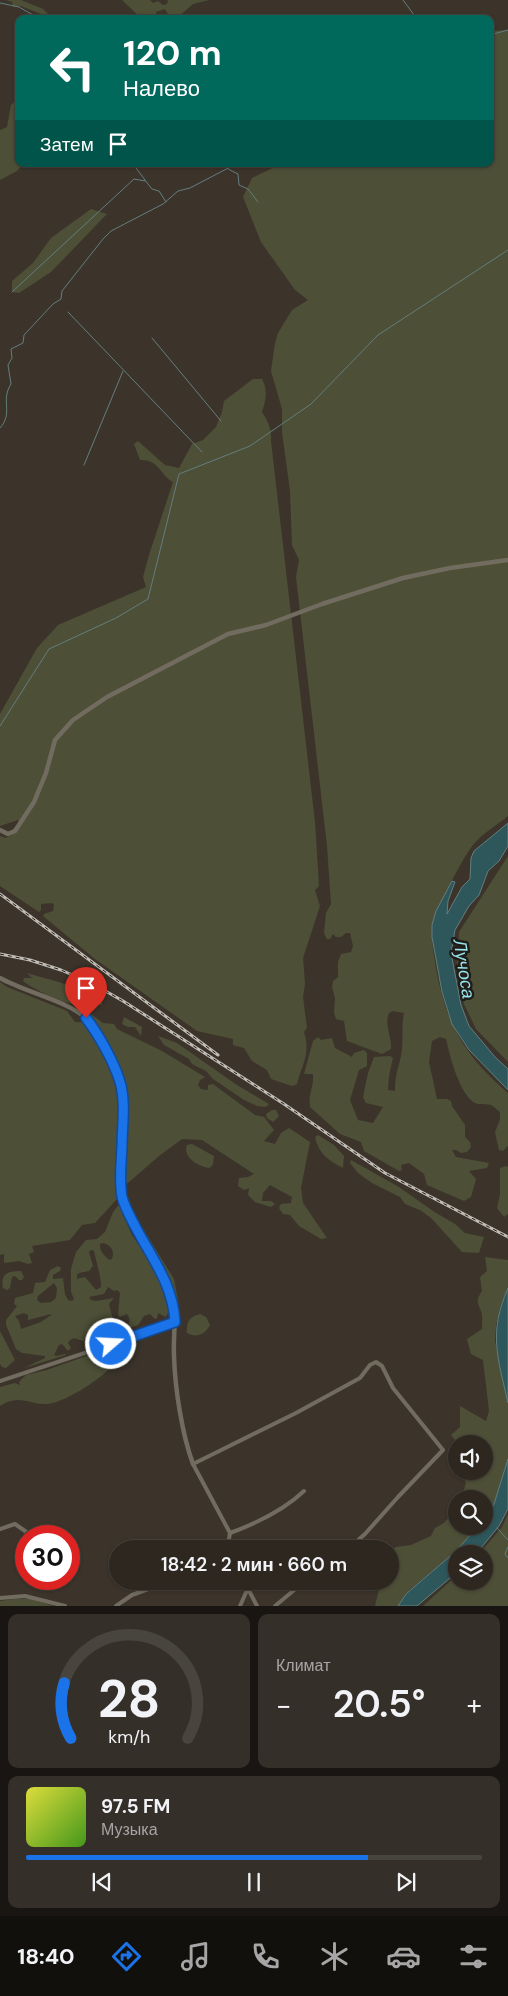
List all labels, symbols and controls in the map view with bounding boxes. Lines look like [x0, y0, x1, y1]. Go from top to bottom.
text: 120 m [123, 30, 222, 76]
icon: left [40, 35, 105, 100]
text: Налево [123, 74, 200, 103]
icon: arrive [104, 130, 132, 158]
text: Затем [40, 132, 94, 157]
water label: Лучоса [447, 937, 481, 1000]
pin [65, 967, 107, 1018]
icon: arrive [72, 974, 100, 1002]
position arrow [84, 1317, 136, 1369]
map controls [448, 1435, 493, 1590]
button: sound [448, 1435, 493, 1480]
button: search [448, 1490, 493, 1535]
speed limit sign: 30 [15, 1525, 80, 1590]
button: layers [448, 1545, 493, 1590]
text: 18:42 · 2 мин · 660 m [161, 1552, 347, 1577]
text: Климат [276, 1655, 330, 1676]
text: 28 [98, 1665, 160, 1733]
text: 20.5° [333, 1679, 425, 1729]
text: − [276, 1687, 291, 1724]
text: + [467, 1687, 482, 1724]
text: km/h [108, 1725, 150, 1749]
text: 97.5 FM [101, 1794, 170, 1819]
text: Музыка [101, 1819, 158, 1840]
icon: previous [88, 1868, 116, 1896]
icon: pause [240, 1868, 268, 1896]
icon: next [392, 1868, 420, 1896]
icon: directions [109, 1939, 144, 1974]
icon: music [178, 1939, 213, 1974]
icon: phone [248, 1939, 283, 1974]
icon: climate [317, 1939, 352, 1974]
icon: car [386, 1939, 421, 1974]
icon: filters [456, 1939, 491, 1974]
text: 18:40 [17, 1942, 75, 1971]

